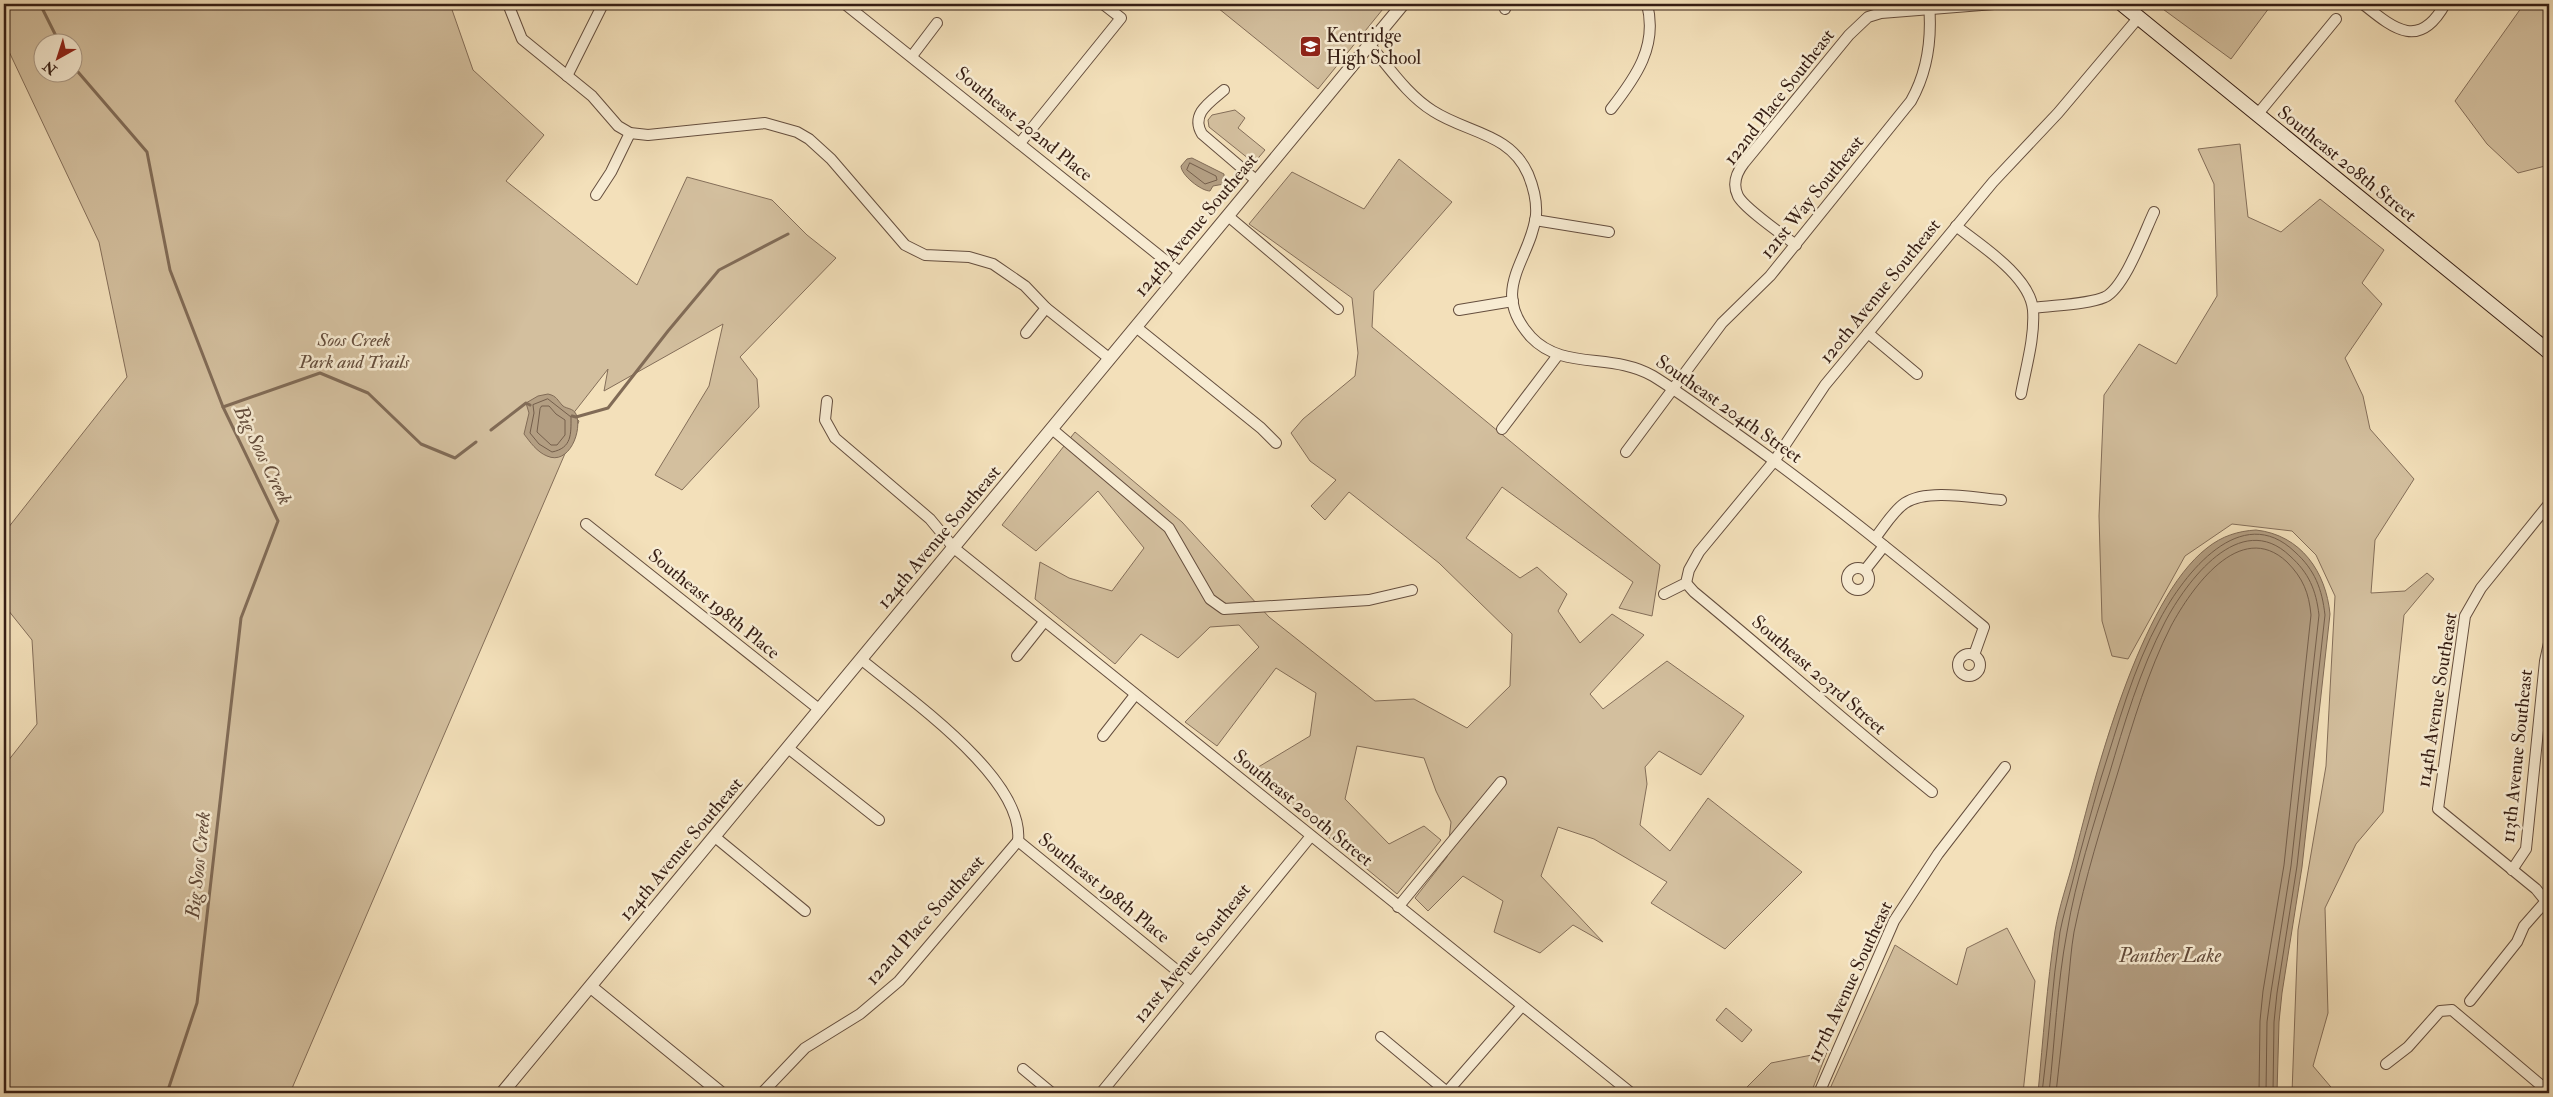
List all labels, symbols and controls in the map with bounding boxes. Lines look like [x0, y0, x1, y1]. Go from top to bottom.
place label: Kentridge High School [1326, 24, 1421, 70]
street label: 122nd Place Southeast [1718, 24, 1840, 170]
north arrow [32, 32, 82, 82]
school or university icon: Kentridge High School [1298, 35, 1322, 59]
text: N [40, 57, 61, 79]
street label: Southeast 202nd Place [951, 61, 1097, 187]
street label: Southeast 208th Street [2273, 100, 2421, 228]
street label: 121st Way Southeast [1755, 131, 1869, 263]
street label: 124th Avenue Southeast [1129, 148, 1263, 302]
street label: 120th Avenue Southeast [1814, 214, 1946, 368]
park label: Soos Creek Park and Trails [298, 328, 410, 374]
street label: Southeast 204th Street [1651, 349, 1807, 469]
water label: Big Soos Creek [228, 400, 298, 509]
street label: 124th Avenue Southeast [872, 460, 1006, 614]
street label: Southeast 198th Place [643, 543, 785, 665]
street label: Southeast 203rd Street [1747, 610, 1891, 740]
street label: 114th Avenue Southeast [2411, 611, 2463, 789]
street label: 113th Avenue Southeast [2496, 668, 2538, 844]
street label: Southeast 200th Street [1228, 744, 1378, 872]
street label: 124th Avenue Southeast [614, 772, 748, 926]
water label: Big Soos Creek [180, 810, 216, 921]
street label: Southeast 198th Place [1033, 827, 1175, 949]
street label: 122nd Place Southeast [860, 850, 990, 990]
street label: 121st Avenue Southeast [1128, 878, 1256, 1028]
street label: 117th Avenue Southeast [1802, 897, 1898, 1067]
water label: Panther Lake [2118, 943, 2222, 968]

